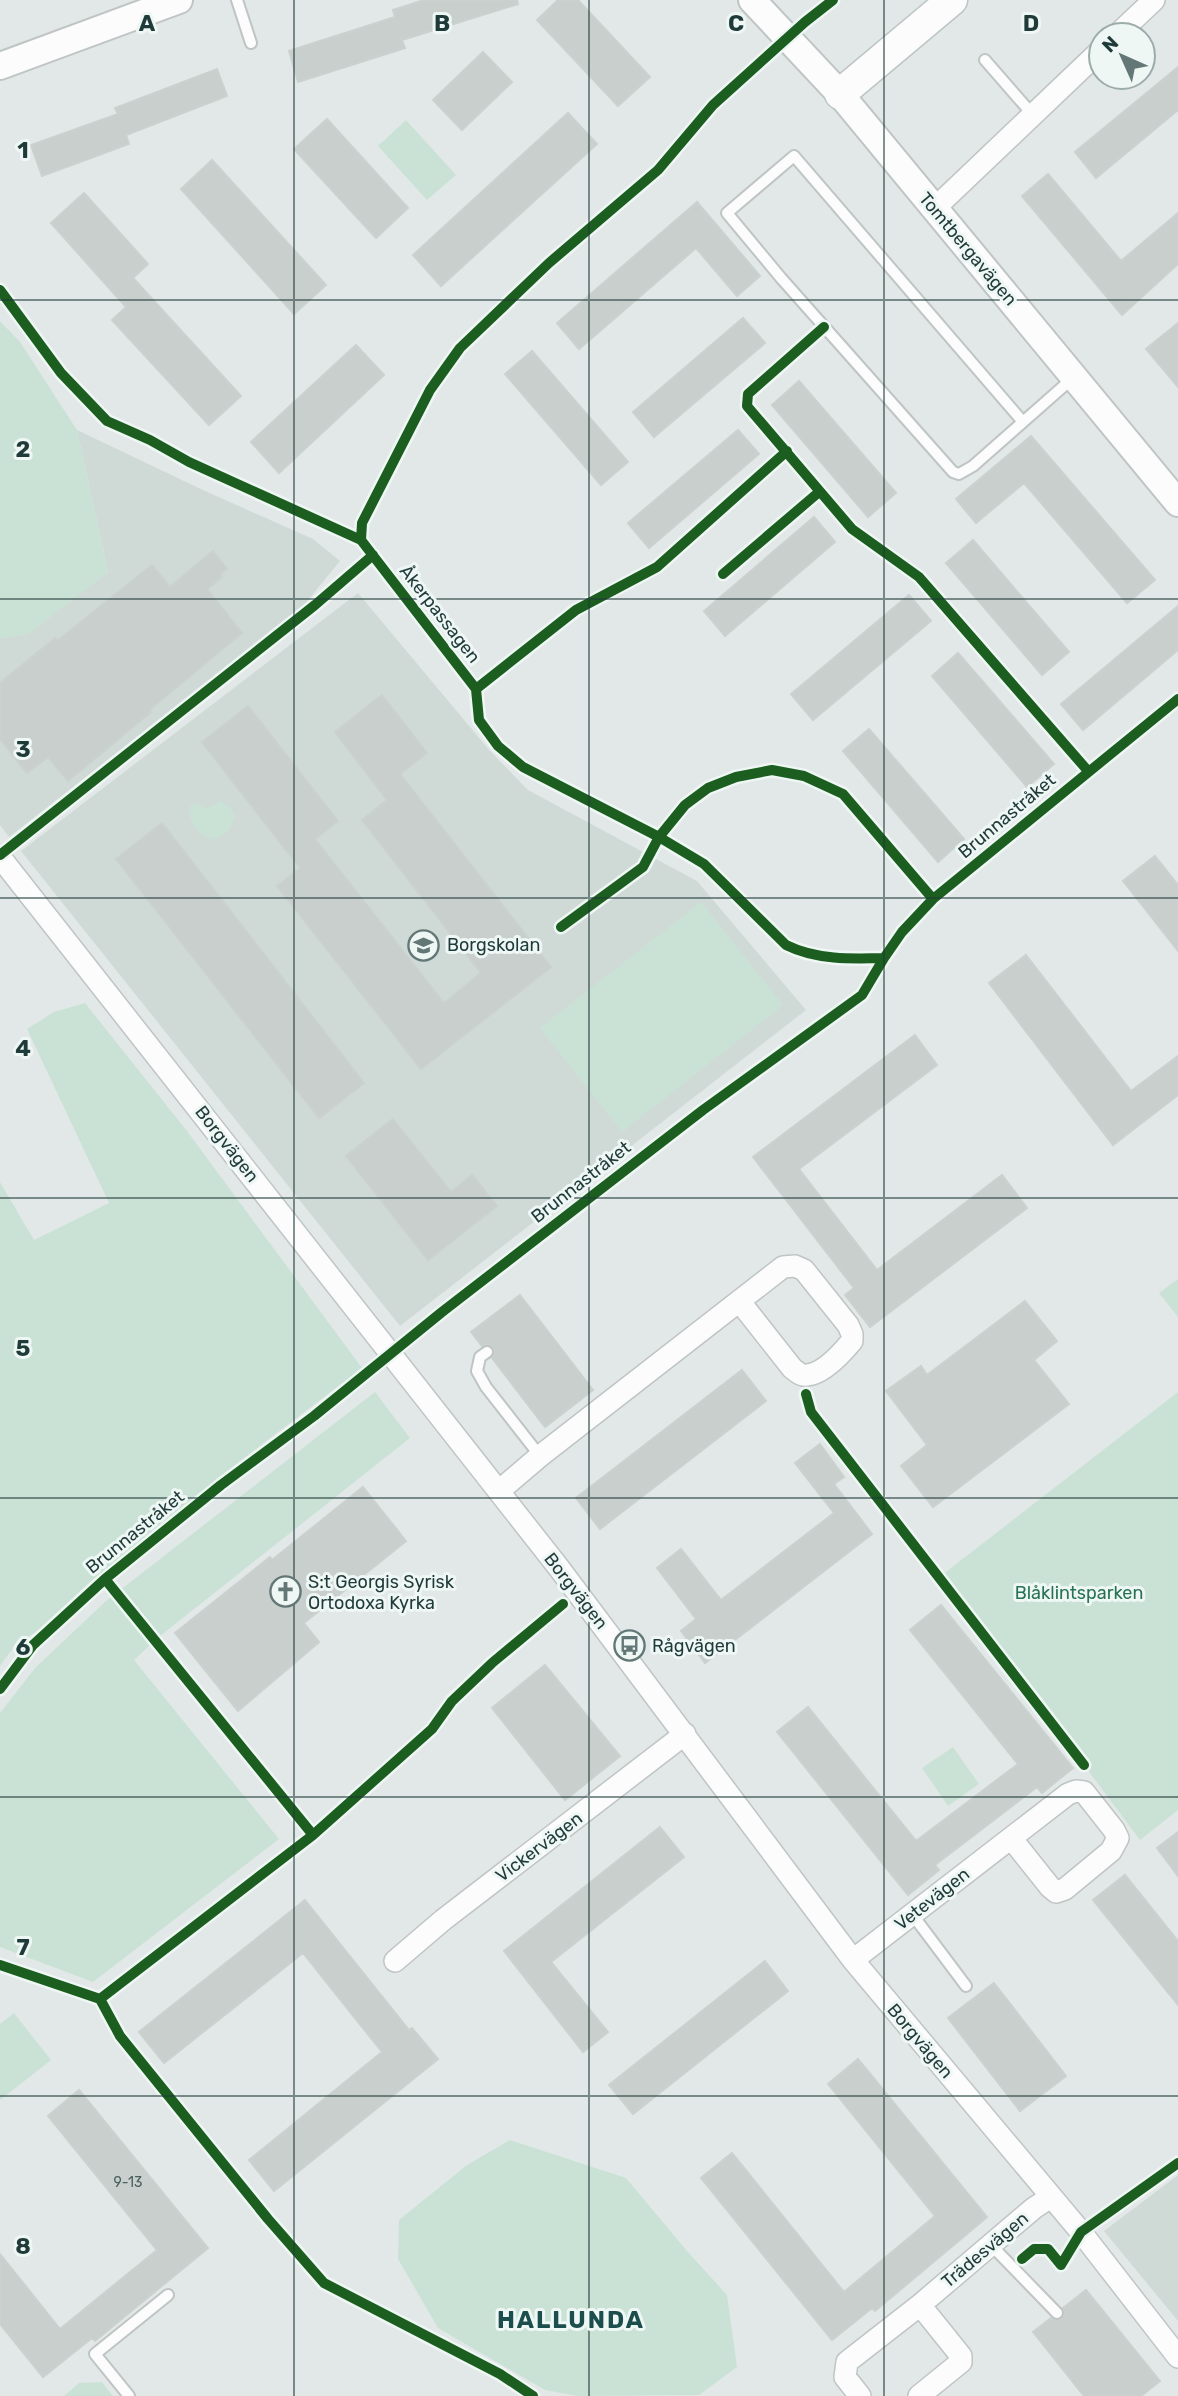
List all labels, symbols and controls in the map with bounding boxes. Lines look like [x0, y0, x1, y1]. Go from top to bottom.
text: A [139, 9, 156, 37]
text: B [434, 9, 450, 37]
text: C [728, 9, 744, 37]
text: D [1023, 9, 1039, 37]
north arrow [1087, 21, 1157, 91]
text: N [1097, 31, 1123, 57]
text: 1 [17, 136, 29, 164]
street label: Tomtbergavägen [914, 188, 1022, 310]
text: 2 [16, 435, 30, 463]
street label: Åkerpassagen [395, 561, 485, 667]
text: 3 [15, 735, 31, 763]
street label: Brunnastråket [954, 769, 1060, 863]
school or university icon: Borgskolan [407, 928, 441, 962]
place label: Borgskolan [447, 934, 540, 956]
text: 4 [15, 1034, 31, 1062]
street label: Borgvägen [190, 1101, 264, 1187]
street label: Brunnastråket [527, 1136, 635, 1228]
text: 5 [16, 1334, 31, 1362]
street label: Brunnastråket [81, 1486, 189, 1578]
street label: Borgvägen [539, 1548, 613, 1634]
place label: S:t Georgis Syrisk Ortodoxa Kyrka [308, 1571, 455, 1614]
church icon: S:t Georgis Syrisk Ortodoxa Kyrka [268, 1575, 302, 1609]
park label: Blåklintsparken [1015, 1582, 1143, 1604]
bus stop icon: Rågvägen [612, 1629, 646, 1663]
text: 6 [16, 1633, 31, 1661]
place label: Rågvägen [652, 1635, 736, 1657]
street label: Vickervägen [491, 1807, 587, 1887]
street label: Vetevägen [890, 1863, 974, 1935]
text: 7 [16, 1933, 30, 1961]
street label: Borgvägen [882, 1999, 958, 2083]
house number: 9-13 [114, 2174, 142, 2191]
street label: Trädesvägen [937, 2207, 1033, 2293]
text: 8 [15, 2232, 31, 2260]
district label: HALLUNDA [497, 2306, 645, 2334]

